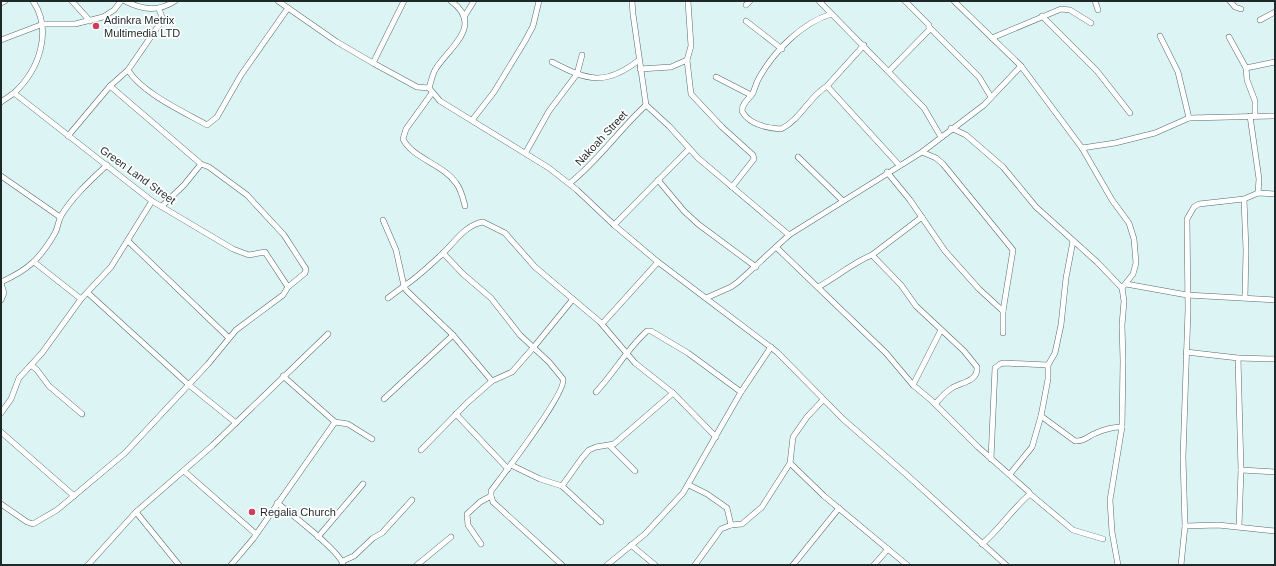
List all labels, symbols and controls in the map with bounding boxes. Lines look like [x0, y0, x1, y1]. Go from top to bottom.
place label: Adinkra Metrix Multimedia LTD [104, 14, 180, 39]
marker: Adinkra Metrix Multimedia LTD [91, 21, 101, 31]
street label: Nakoah Street [573, 108, 629, 168]
street label: Green Land Street [98, 144, 178, 206]
place label: Regalia Church [260, 506, 336, 518]
marker: Regalia Church [247, 507, 257, 517]

